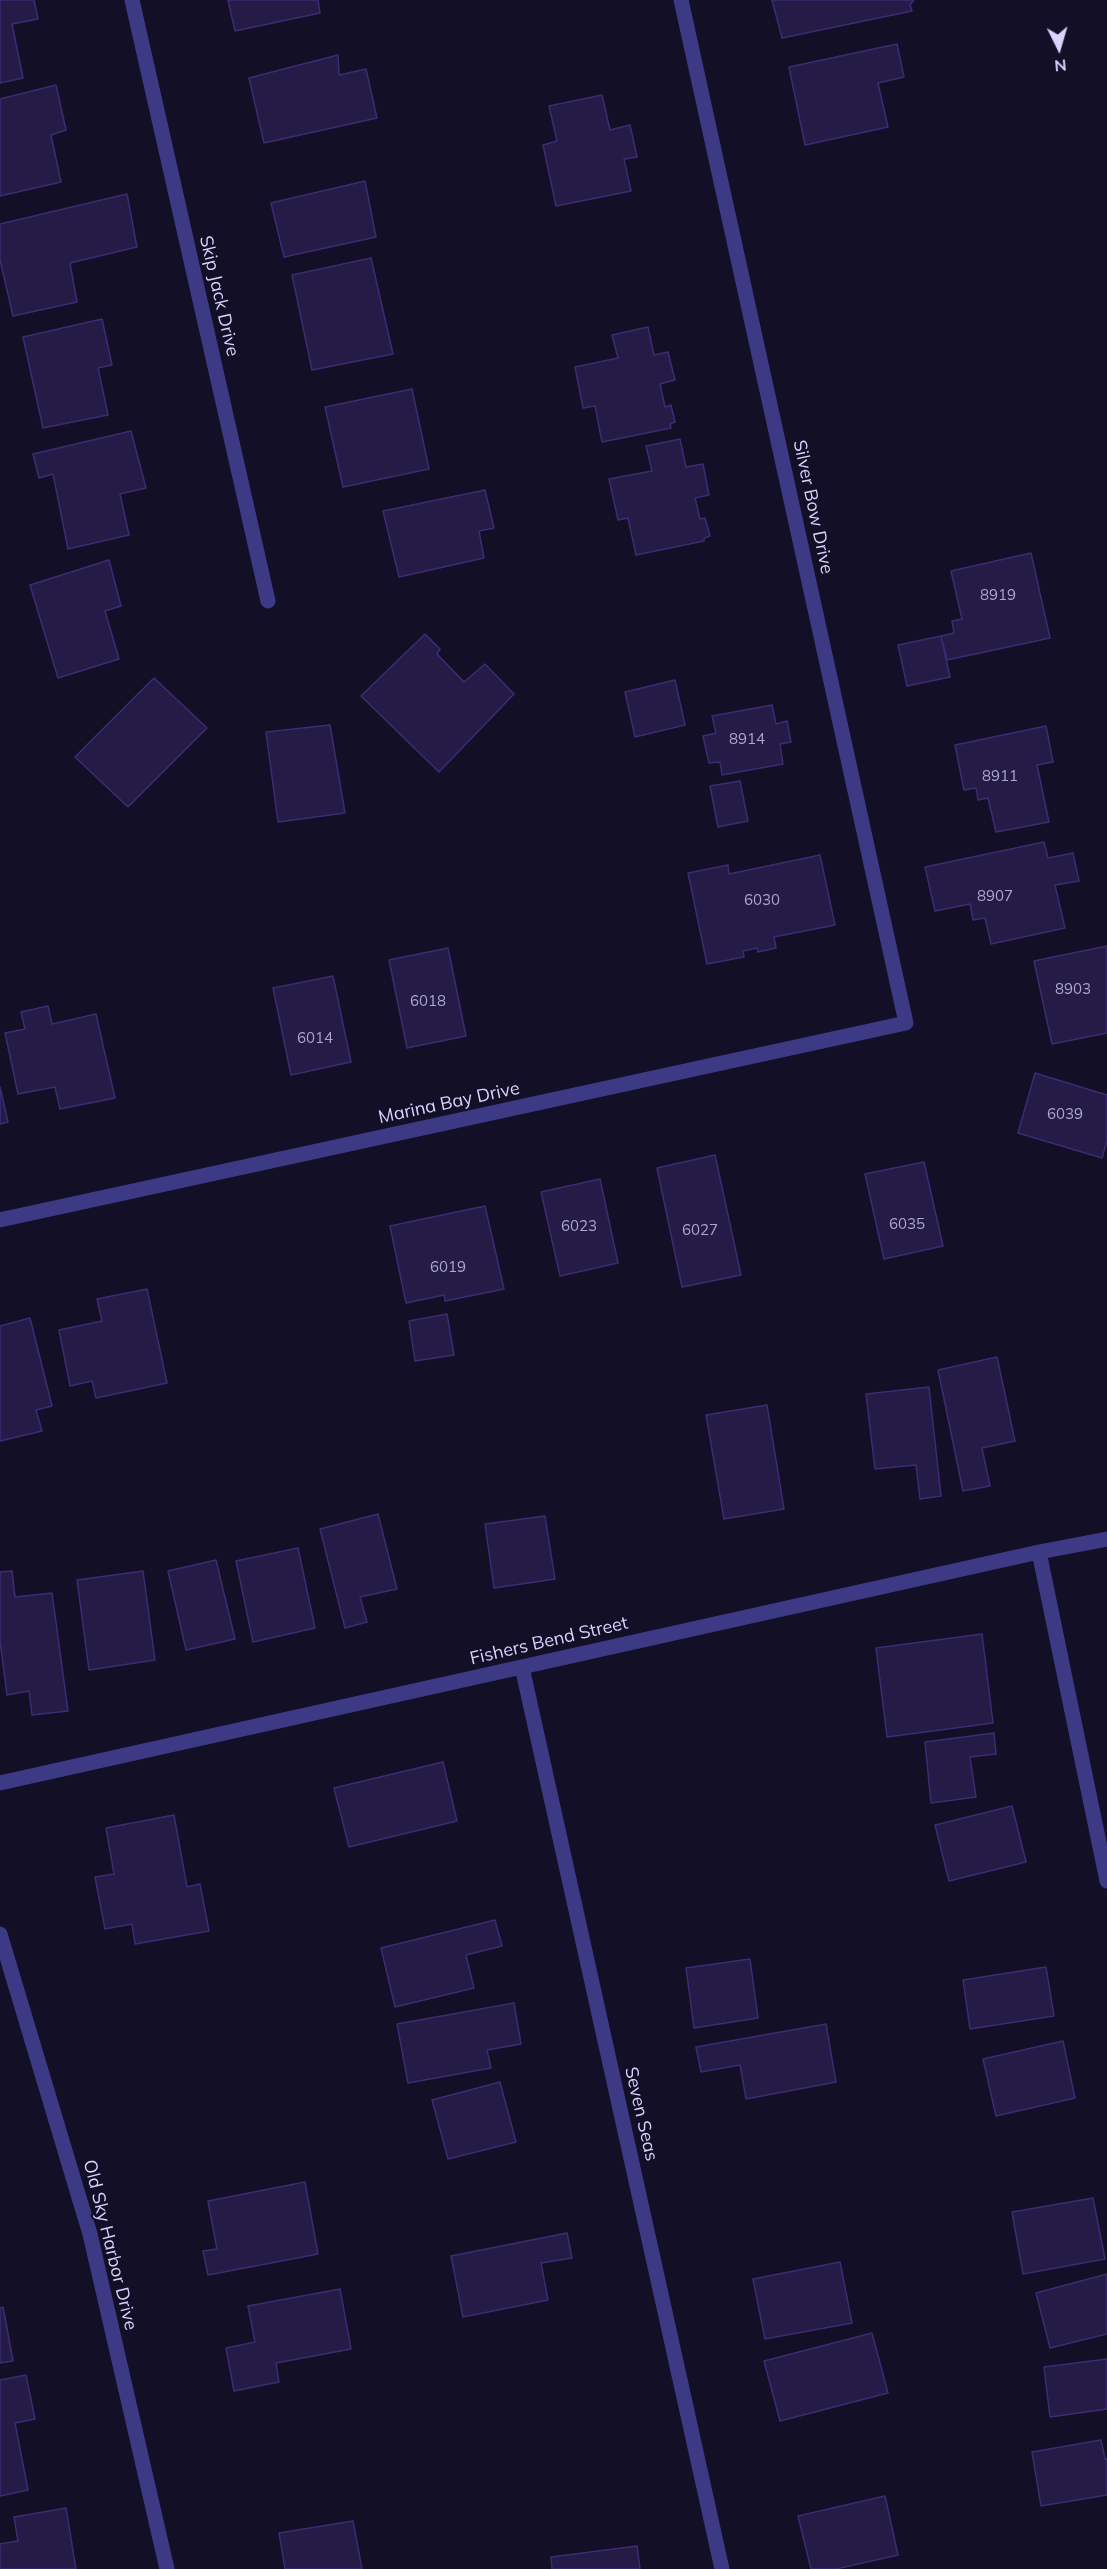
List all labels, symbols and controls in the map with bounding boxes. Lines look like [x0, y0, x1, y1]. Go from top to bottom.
north arrow [1029, 18, 1089, 78]
text: N [1054, 55, 1067, 76]
street label: Skip Jack Drive [195, 233, 243, 359]
street label: Silver Bow Drive [788, 438, 838, 576]
house number: 8919 [980, 586, 1016, 604]
house number: 8914 [729, 730, 765, 748]
house number: 8911 [982, 767, 1018, 785]
house number: 8907 [977, 887, 1013, 905]
house number: 6030 [744, 891, 780, 909]
house number: 8903 [1055, 980, 1091, 998]
house number: 6018 [410, 992, 446, 1010]
house number: 6014 [297, 1029, 333, 1047]
street label: Marina Bay Drive [376, 1077, 522, 1129]
house number: 6039 [1047, 1105, 1083, 1123]
house number: 6035 [889, 1215, 925, 1233]
house number: 6023 [561, 1217, 597, 1235]
house number: 6027 [682, 1221, 718, 1239]
house number: 6019 [430, 1258, 466, 1276]
street label: Fishers Bend Street [468, 1612, 630, 1670]
street label: Seven Seas [620, 2065, 662, 2163]
street label: Old Sky Harbor Drive [78, 2157, 142, 2333]

